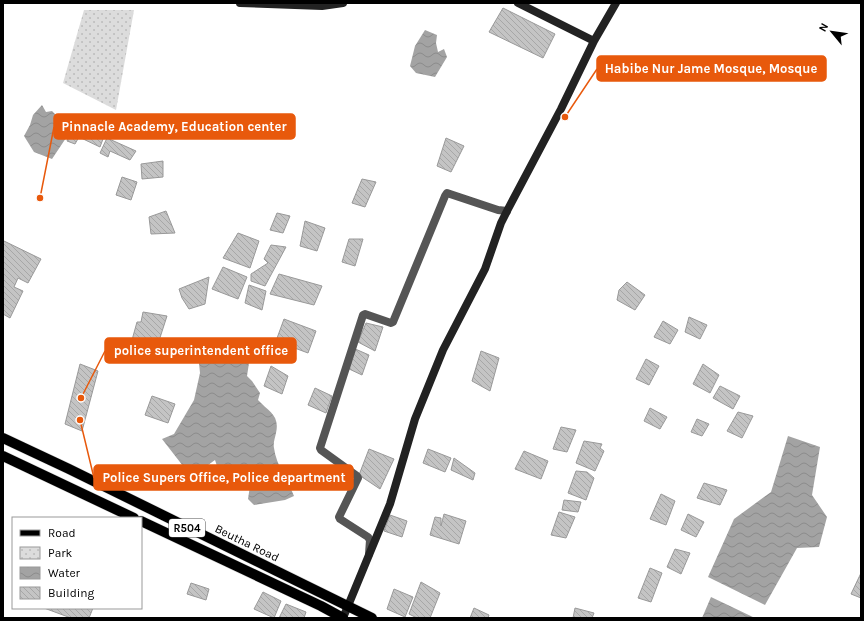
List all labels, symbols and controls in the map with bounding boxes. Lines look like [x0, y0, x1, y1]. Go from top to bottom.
north arrow [812, 12, 852, 52]
text: N [816, 21, 831, 34]
callout: Habibe Nur Jame Mosque, Mosque [597, 56, 826, 81]
text: Habibe Nur Jame Mosque, Mosque [605, 61, 817, 77]
callout: Pinnacle Academy, Education center [54, 114, 295, 139]
text: Pinnacle Academy, Education center [62, 119, 287, 134]
callout: police superintendent office [105, 338, 296, 363]
text: police superintendent office [114, 343, 288, 358]
callout: Police Supers Office, Police department [94, 465, 353, 490]
text: Police Supers Office, Police department [102, 470, 346, 485]
legend [12, 517, 142, 609]
road number: R504 [169, 519, 205, 537]
street label: Beutha Road [213, 521, 281, 565]
text: Road [48, 526, 76, 540]
text: Park [48, 546, 73, 560]
text: Water [48, 566, 81, 580]
text: Building [48, 586, 95, 600]

